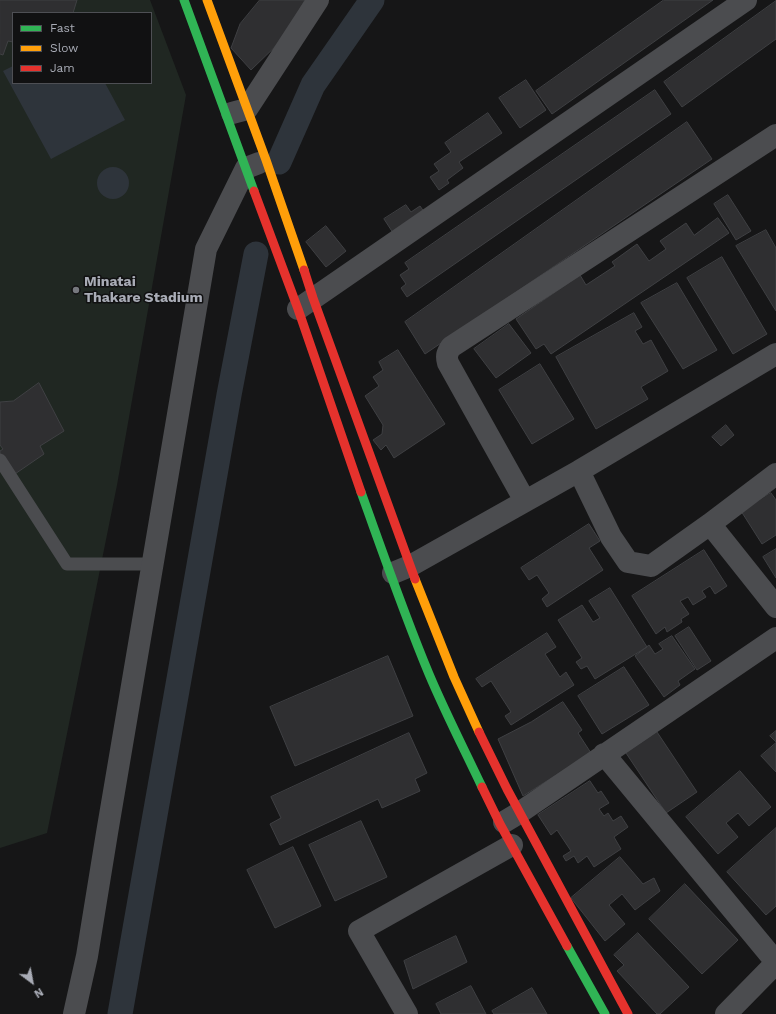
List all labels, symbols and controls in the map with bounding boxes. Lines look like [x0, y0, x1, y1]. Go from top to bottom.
legend [12, 12, 152, 84]
text: Fast [50, 21, 75, 35]
text: Slow [50, 41, 78, 55]
text: Jam [50, 61, 75, 75]
place label: Minatai Thakare Stadium [84, 274, 203, 306]
marker: Minatai Thakare Stadium [71, 285, 81, 295]
north arrow [12, 962, 52, 1002]
text: N [32, 985, 46, 1000]

